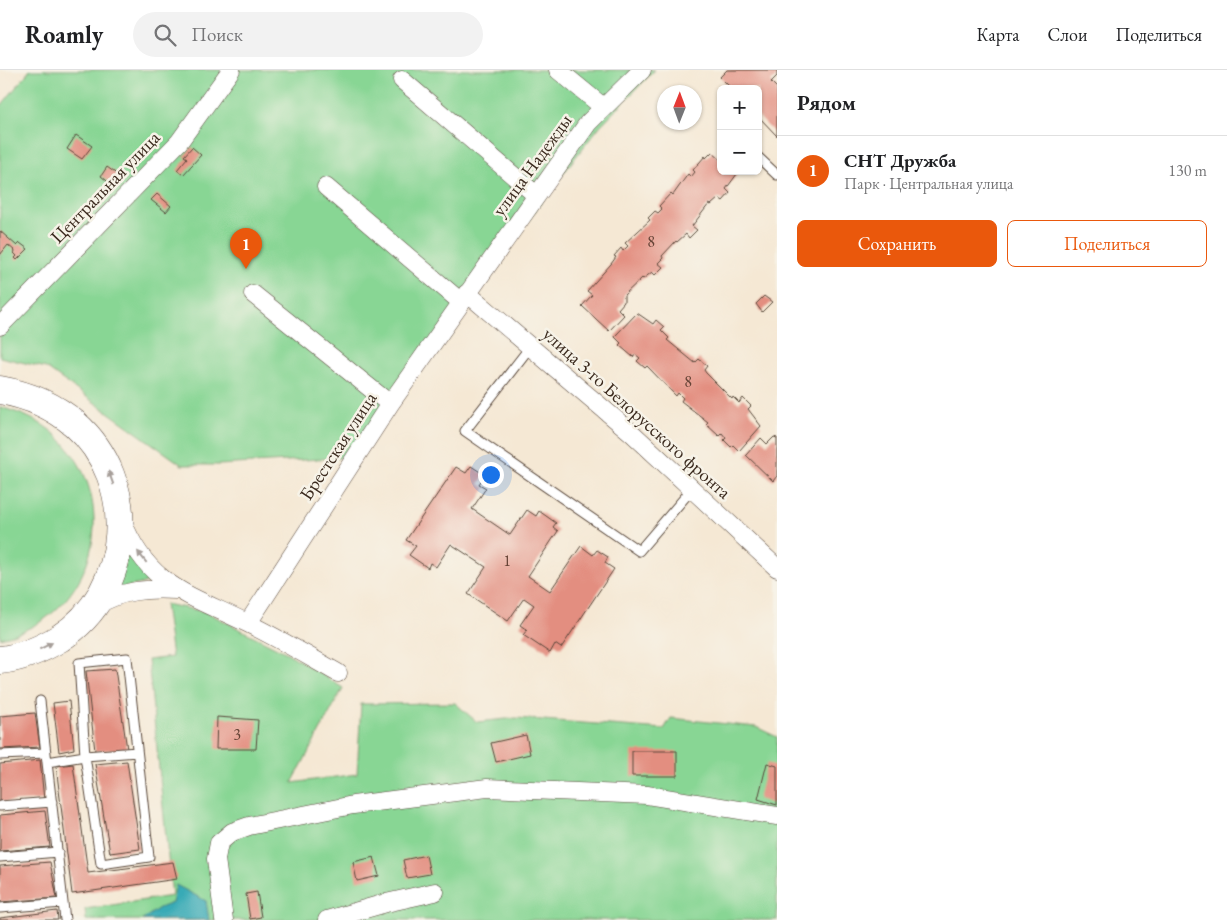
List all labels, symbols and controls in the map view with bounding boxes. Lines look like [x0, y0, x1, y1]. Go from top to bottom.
search box [133, 12, 483, 57]
text: Roamly [25, 19, 103, 50]
icon: search [151, 21, 179, 49]
text: Поиск [191, 22, 243, 47]
text: Карта [977, 23, 1020, 46]
text: Слои [1048, 23, 1087, 46]
text: Поделиться [1115, 23, 1202, 46]
north arrow [657, 85, 702, 130]
map controls [717, 85, 762, 175]
button: + [717, 85, 762, 130]
text: Рядом [797, 89, 856, 116]
street label: улица Надежды [486, 109, 578, 221]
street label: Центральная улица [45, 125, 166, 249]
button: − [717, 130, 762, 175]
text: СНТ Дружба [844, 148, 956, 173]
text: 1 [809, 160, 817, 181]
text: 130 m [1168, 160, 1207, 181]
text: Парк · Центральная улица [844, 173, 1013, 194]
button: Сохранить [797, 220, 997, 267]
button: Поделиться [1007, 220, 1207, 267]
pin: 1 [230, 228, 262, 269]
house number: 8 [647, 231, 655, 252]
street label: улица 3-го Белорусского фронта [538, 322, 737, 505]
house number: 8 [684, 371, 692, 392]
street label: Брестская улица [294, 387, 383, 505]
your location [478, 462, 504, 488]
one-way arrow [107, 470, 114, 485]
one-way arrow [137, 550, 147, 564]
house number: 1 [503, 550, 511, 571]
one-way arrow [39, 641, 53, 650]
house number: 3 [233, 724, 241, 745]

